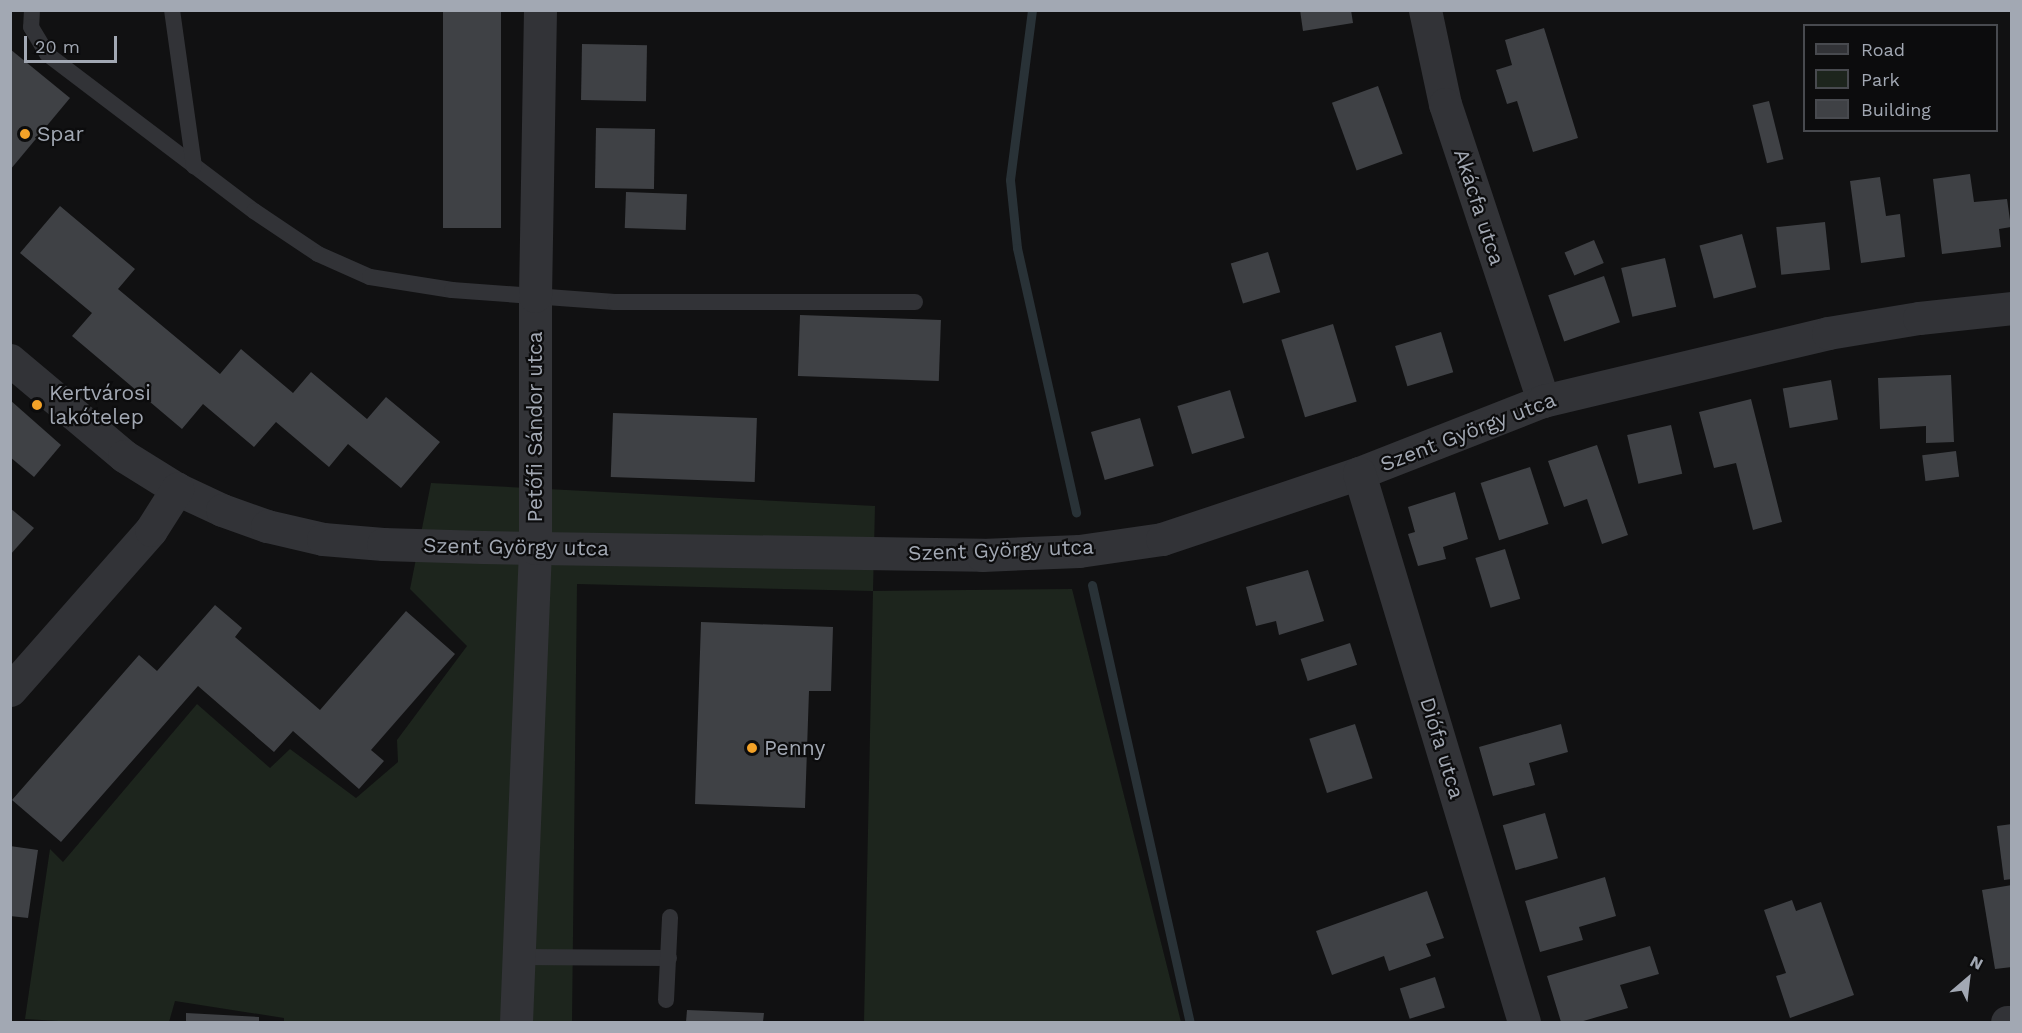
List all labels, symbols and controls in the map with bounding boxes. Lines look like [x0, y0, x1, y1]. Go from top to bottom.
scale bar [27, 24, 120, 62]
legend [1803, 24, 1998, 132]
text: 20 m [35, 36, 80, 57]
text: Road [1861, 39, 1905, 60]
text: Park [1861, 69, 1900, 90]
text: Building [1861, 99, 1931, 120]
place label: Spar [37, 121, 84, 147]
marker: Spar [18, 127, 32, 141]
street label: Akácfa utca [1448, 145, 1510, 269]
street label: Petőfi Sándor utca [522, 331, 548, 523]
place label: Kertvárosi lakótelep [49, 380, 151, 430]
street label: Szent György utca [1376, 387, 1560, 477]
marker: Kertvárosi lakótelep [30, 398, 44, 412]
street label: Szent György utca [423, 533, 609, 561]
street label: Szent György utca [907, 534, 1095, 566]
street label: Diófa utca [1415, 694, 1469, 802]
place label: Penny [764, 735, 825, 761]
marker: Penny [745, 741, 759, 755]
north arrow [1938, 949, 1998, 1009]
text: N [1967, 951, 1986, 974]

